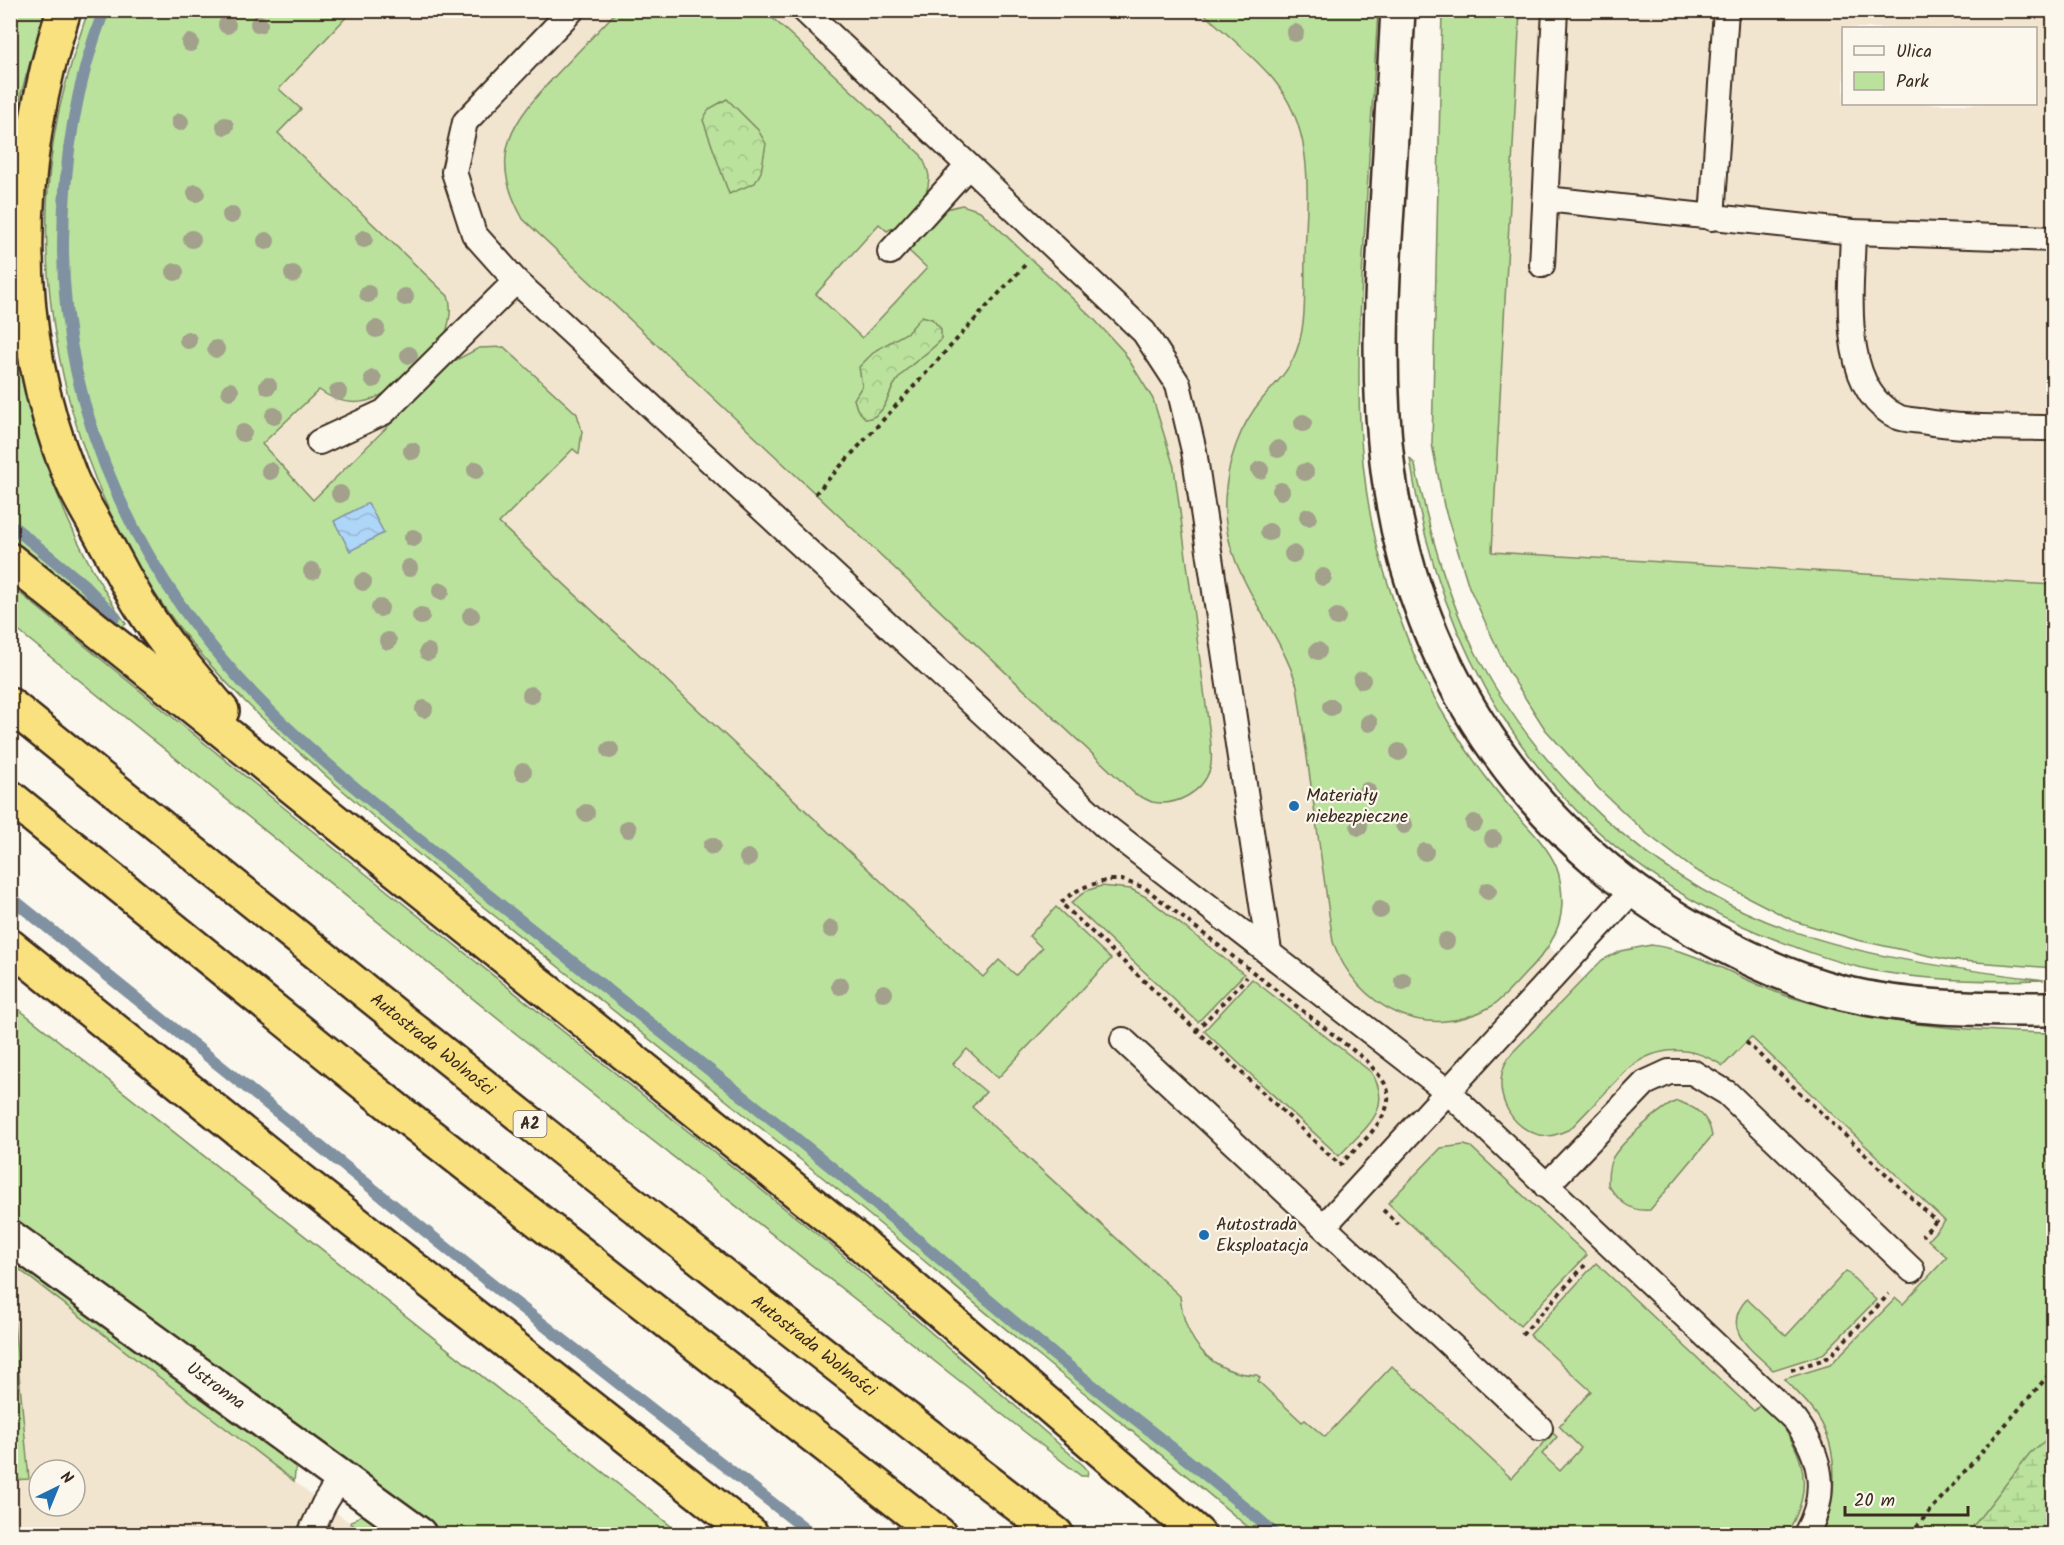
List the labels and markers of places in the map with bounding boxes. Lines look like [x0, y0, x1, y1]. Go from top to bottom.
place label: Materiały niebezpieczne [1306, 782, 1408, 832]
marker: Materiały niebezpieczne [1287, 799, 1301, 813]
place label: Autostrada Eksploatacja [1216, 1211, 1309, 1261]
marker: Autostrada Eksploatacja [1197, 1228, 1211, 1242]

